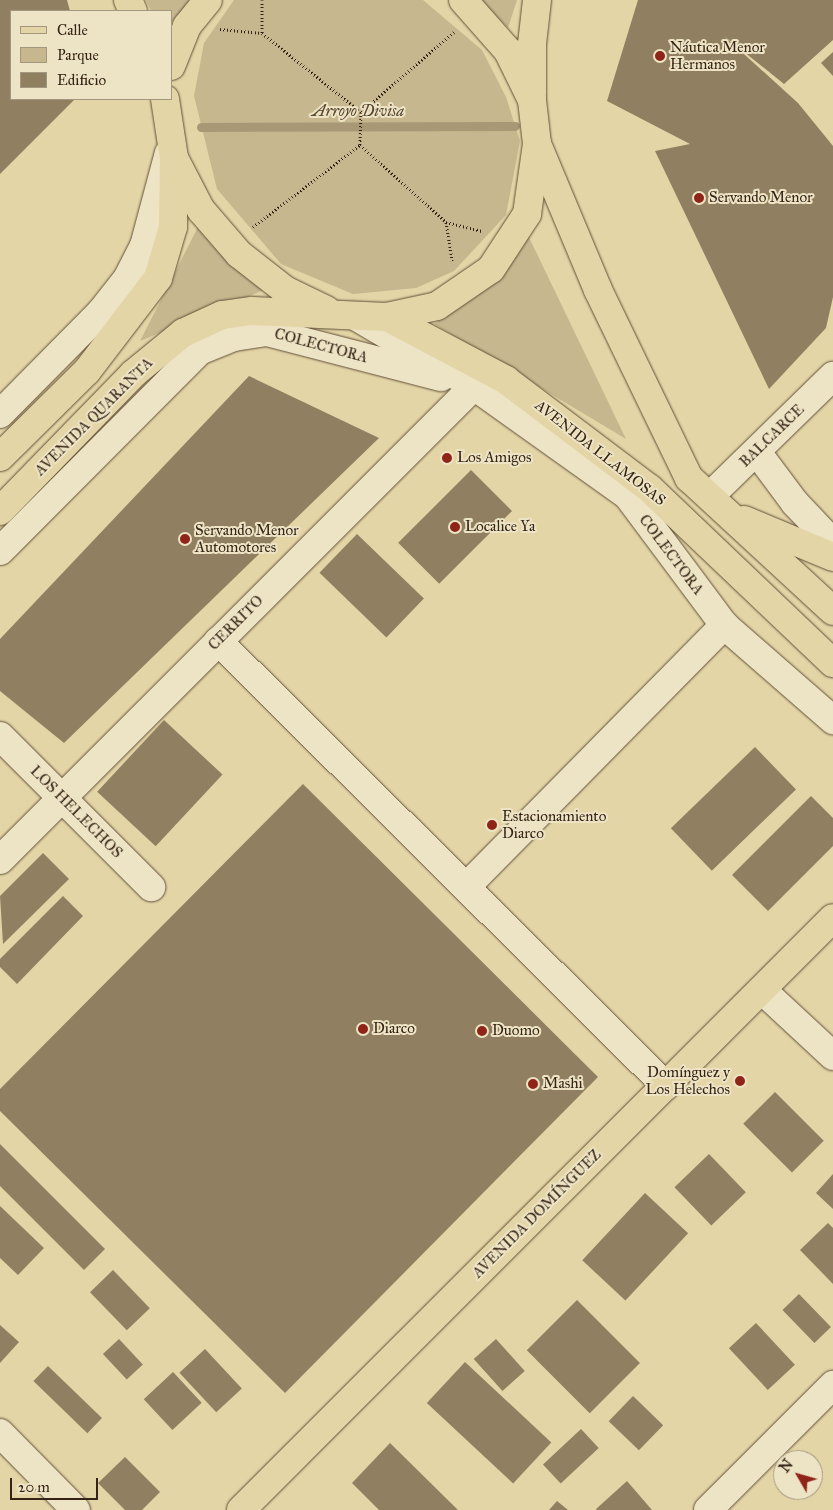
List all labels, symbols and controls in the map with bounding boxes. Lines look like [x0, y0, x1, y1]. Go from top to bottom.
legend [10, 10, 172, 100]
text: Calle [57, 21, 88, 39]
place label: Náutica Menor Hermanos [670, 38, 765, 73]
text: Parque [57, 46, 99, 64]
marker: Náutica Menor Hermanos [654, 50, 666, 62]
text: Edificio [57, 71, 106, 89]
water label: Arroyo Divisa [312, 101, 404, 121]
place label: Servando Menor [709, 189, 813, 207]
marker: Servando Menor [693, 192, 705, 204]
street label: COLECTORA [272, 325, 370, 367]
street label: AVENIDA QUARANTA [31, 354, 157, 480]
street label: AVENIDA LLAMOSAS [531, 396, 669, 510]
street label: BALCARCE [736, 401, 808, 471]
place label: Los Amigos [457, 449, 531, 467]
marker: Los Amigos [441, 452, 453, 464]
street label: COLECTORA [635, 511, 707, 599]
place label: Localice Ya [465, 518, 535, 536]
place label: Servando Menor Automotores [195, 521, 299, 556]
marker: Localice Ya [449, 521, 461, 533]
marker: Servando Menor Automotores [179, 533, 191, 545]
street label: CERRITO [205, 592, 267, 654]
street label: LOS HELECHOS [26, 762, 126, 862]
place label: Estacionamiento Diarco [502, 807, 606, 842]
marker: Estacionamiento Diarco [486, 819, 498, 831]
place label: Diarco [373, 1020, 415, 1038]
place label: Duomo [492, 1022, 540, 1040]
marker: Diarco [357, 1023, 369, 1035]
marker: Duomo [476, 1025, 488, 1037]
place label: Domínguez y Los Helechos [645, 1063, 730, 1098]
place label: Mashi [543, 1075, 583, 1093]
marker: Domínguez y Los Helechos [734, 1075, 746, 1087]
marker: Mashi [527, 1078, 539, 1090]
street label: AVENIDA DOMÍNGUEZ [469, 1146, 605, 1282]
north arrow [773, 1450, 823, 1500]
text: N [776, 1456, 797, 1476]
scale bar [12, 1468, 100, 1500]
text: 20 m [18, 1478, 50, 1496]

